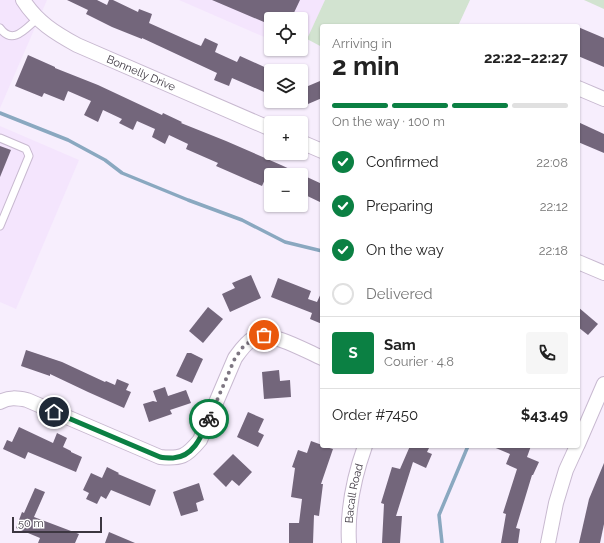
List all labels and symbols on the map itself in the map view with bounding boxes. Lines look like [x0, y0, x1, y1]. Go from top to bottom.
street label: Bonnelly Drive [105, 52, 178, 94]
pin [247, 318, 281, 352]
pin [37, 395, 71, 429]
courier [189, 399, 229, 439]
street label: Bacall Road [342, 462, 365, 524]
scale bar [12, 515, 102, 534]

